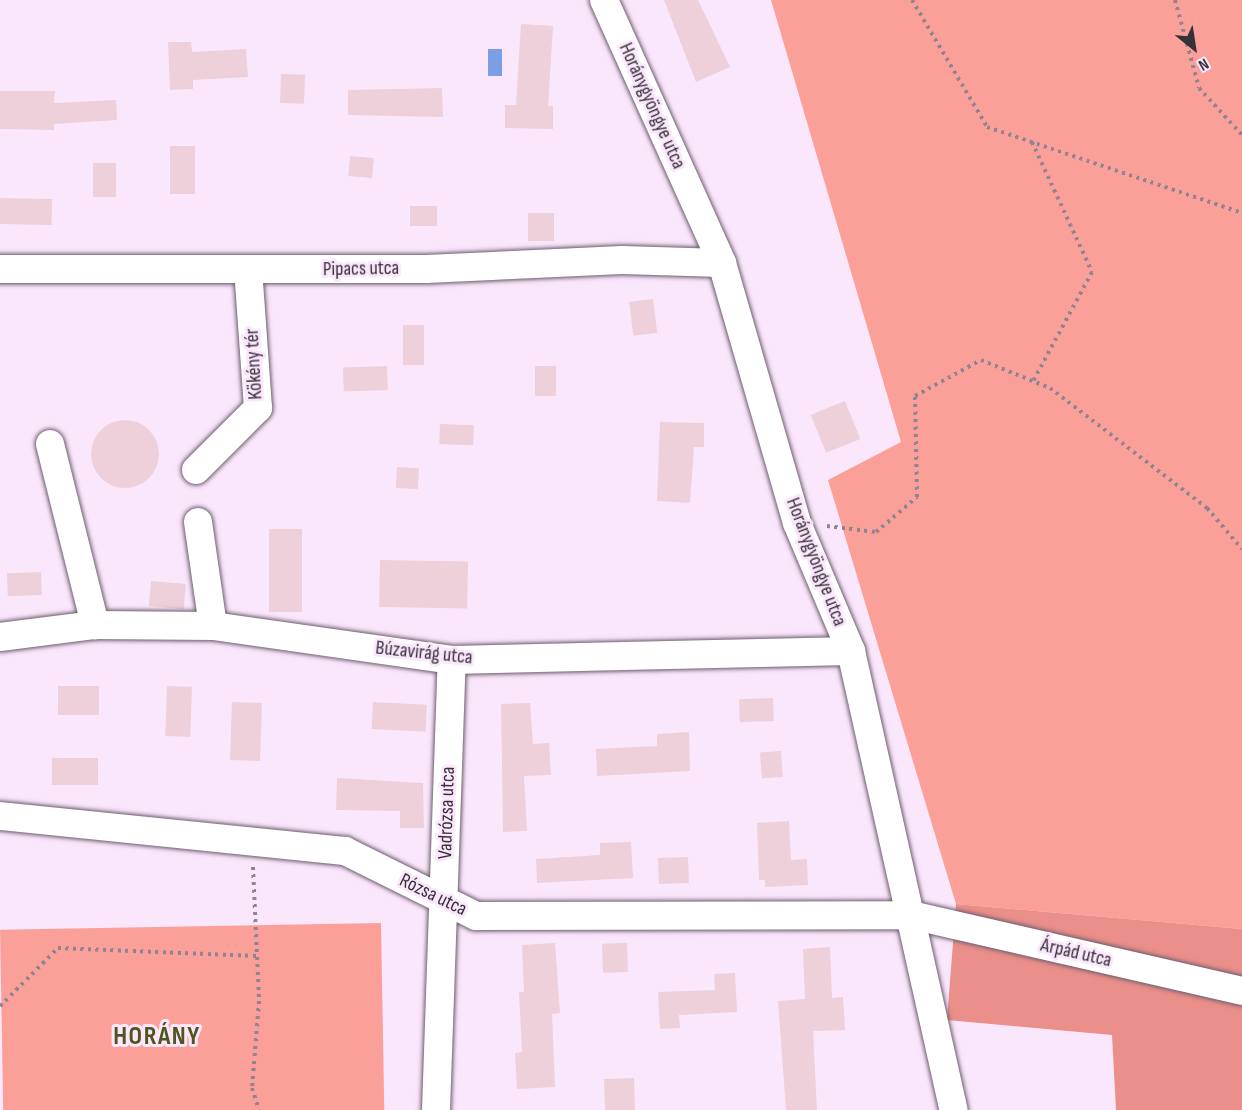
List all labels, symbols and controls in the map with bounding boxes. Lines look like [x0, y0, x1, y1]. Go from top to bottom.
north arrow [1164, 18, 1224, 78]
street label: Horánygyöngye utca [613, 39, 691, 173]
text: N [1195, 54, 1212, 74]
street label: Pipacs utca [323, 256, 399, 282]
street label: Kökény tér [240, 328, 268, 400]
street label: Horánygyöngye utca [781, 494, 851, 630]
street label: Búzavirág utca [374, 636, 474, 670]
street label: Vadrózsa utca [433, 766, 461, 860]
street label: Rózsa utca [395, 868, 471, 922]
street label: Árpád utca [1038, 933, 1114, 973]
district label: HORÁNY [113, 1021, 201, 1053]

